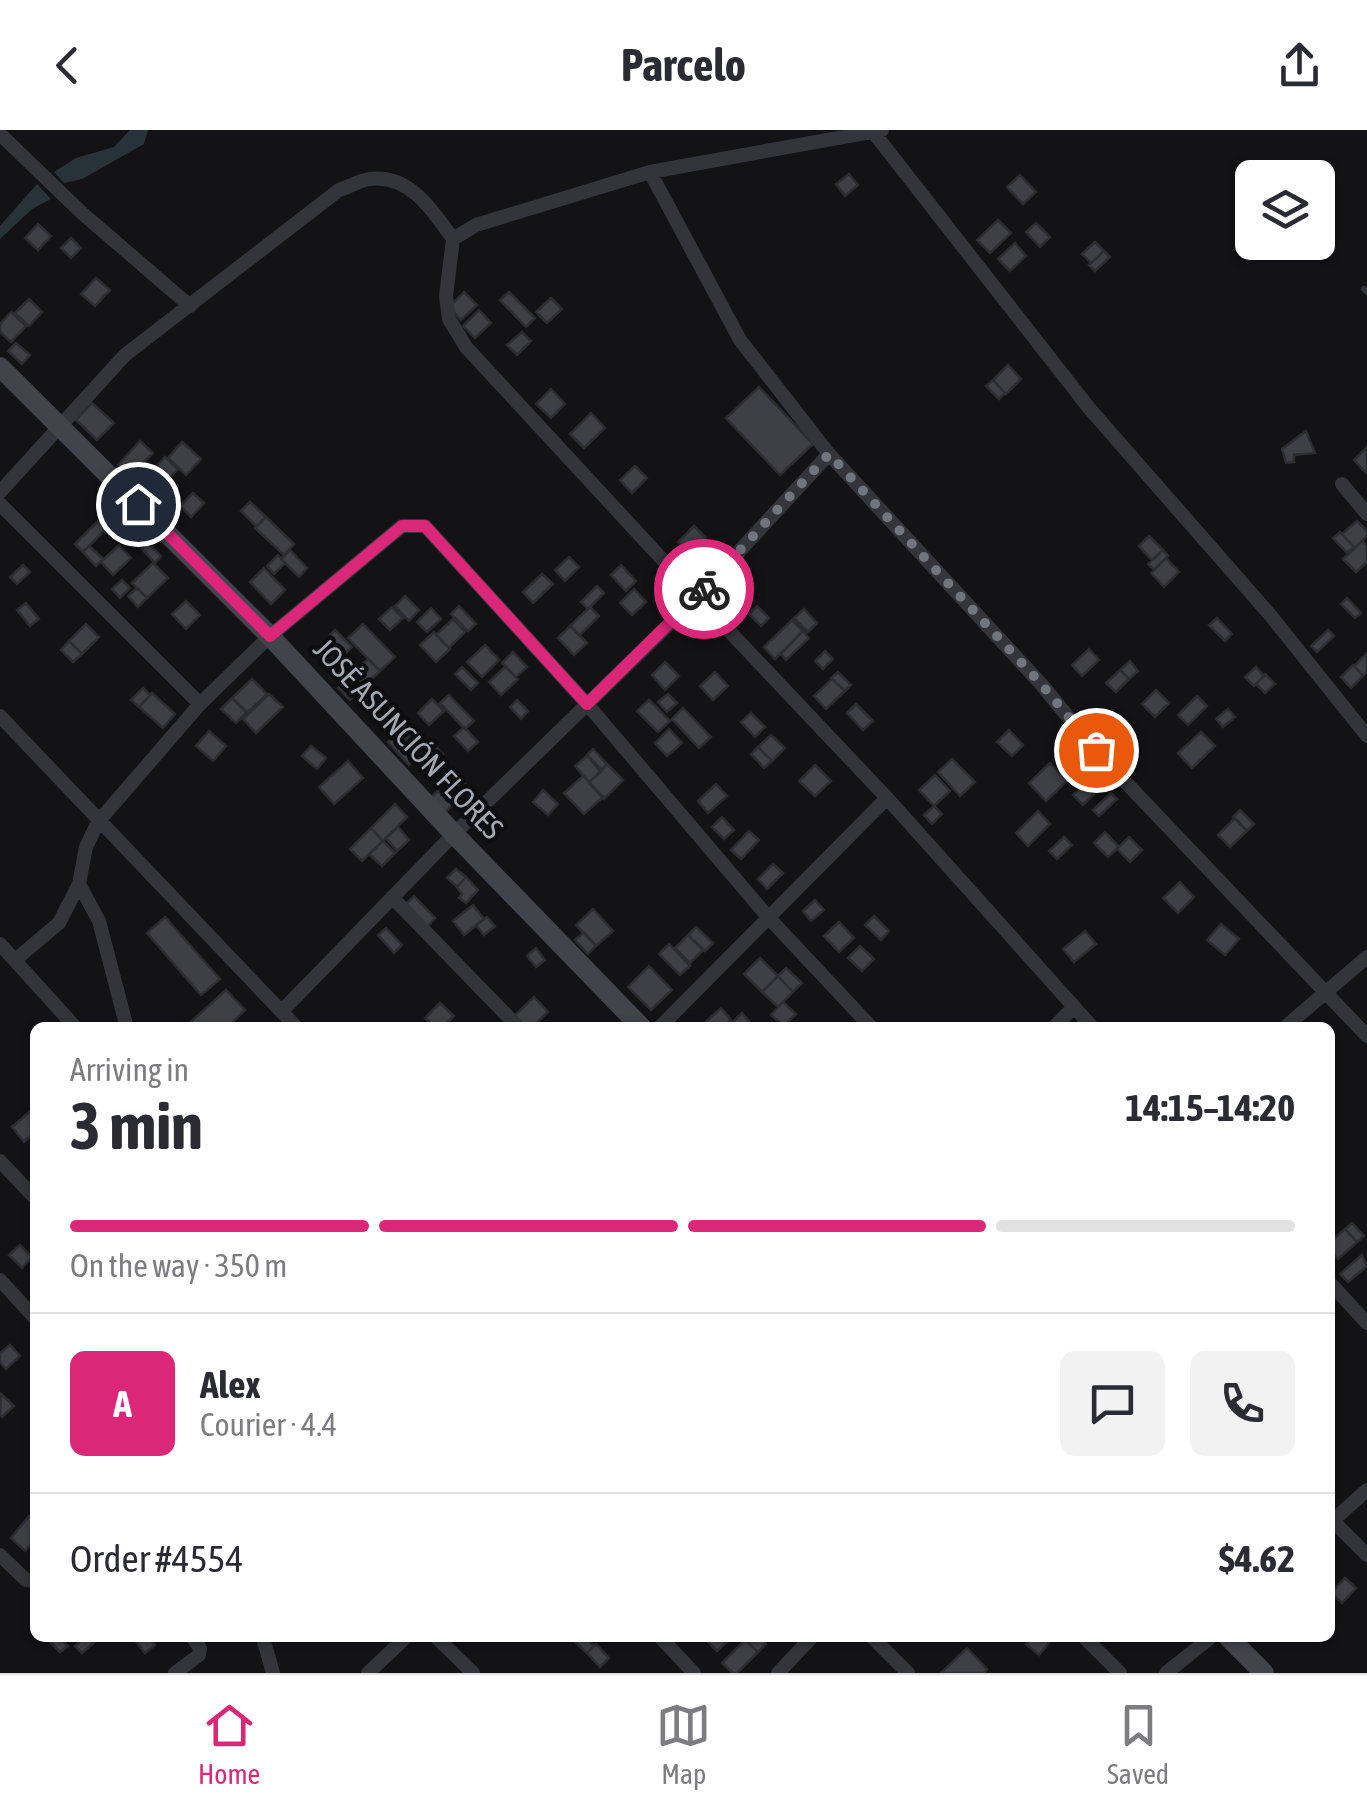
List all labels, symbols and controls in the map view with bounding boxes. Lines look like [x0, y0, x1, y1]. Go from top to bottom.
icon: back [40, 38, 95, 93]
icon: share [1272, 38, 1327, 93]
text: Parcelo [621, 39, 746, 91]
map controls [1235, 160, 1335, 260]
button: layers [1235, 160, 1335, 260]
pin [96, 462, 181, 547]
icon: home [111, 477, 166, 532]
courier [654, 539, 754, 639]
icon: bike [677, 562, 732, 617]
street label: JOSÉ ASUNCIÓN FLORES [307, 631, 510, 845]
pin [1054, 708, 1139, 793]
icon: bag [1069, 723, 1124, 778]
text: Arriving in [70, 1051, 189, 1088]
text: 14:15–14:20 [1125, 1086, 1295, 1129]
text: 3 min [70, 1088, 203, 1163]
text: On the way · 350 m [70, 1247, 287, 1284]
button: chat [1060, 1351, 1165, 1456]
button: phone [1190, 1351, 1295, 1456]
text: Alex [200, 1363, 261, 1406]
text: A [113, 1382, 132, 1425]
text: Courier · 4.4 [200, 1406, 337, 1443]
text: Order #4554 [70, 1537, 243, 1580]
text: $4.62 [1219, 1537, 1295, 1580]
tab: Home [198, 1698, 260, 1790]
tab: Map [656, 1698, 711, 1790]
tab: Saved [1107, 1698, 1169, 1790]

